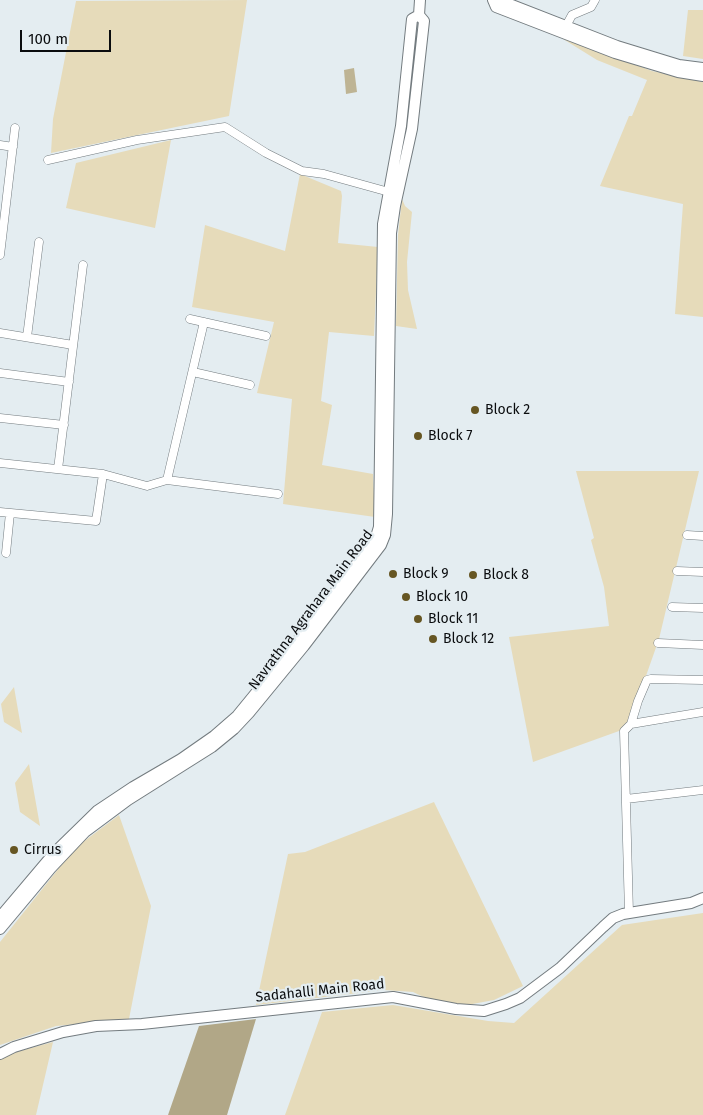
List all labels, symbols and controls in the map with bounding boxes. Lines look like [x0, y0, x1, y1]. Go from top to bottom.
scale bar [22, 20, 114, 52]
text: 100 m [28, 30, 68, 48]
place label: Block 2 [485, 402, 530, 418]
marker: Block 2 [469, 404, 481, 416]
place label: Block 7 [428, 428, 473, 444]
marker: Block 7 [412, 430, 424, 442]
street label: Navrathna Agrahara Main Road [245, 527, 377, 693]
place label: Block 9 [403, 566, 449, 582]
place label: Block 8 [483, 567, 529, 583]
marker: Block 9 [387, 568, 399, 580]
marker: Block 8 [467, 569, 479, 581]
place label: Block 10 [416, 589, 468, 605]
marker: Block 10 [400, 591, 412, 603]
place label: Block 11 [428, 611, 478, 627]
marker: Block 11 [412, 613, 424, 625]
place label: Block 12 [443, 631, 494, 647]
marker: Block 12 [427, 633, 439, 645]
place label: Cirrus [24, 842, 61, 858]
marker: Cirrus [8, 844, 20, 856]
street label: Sadahalli Main Road [255, 976, 385, 1006]

